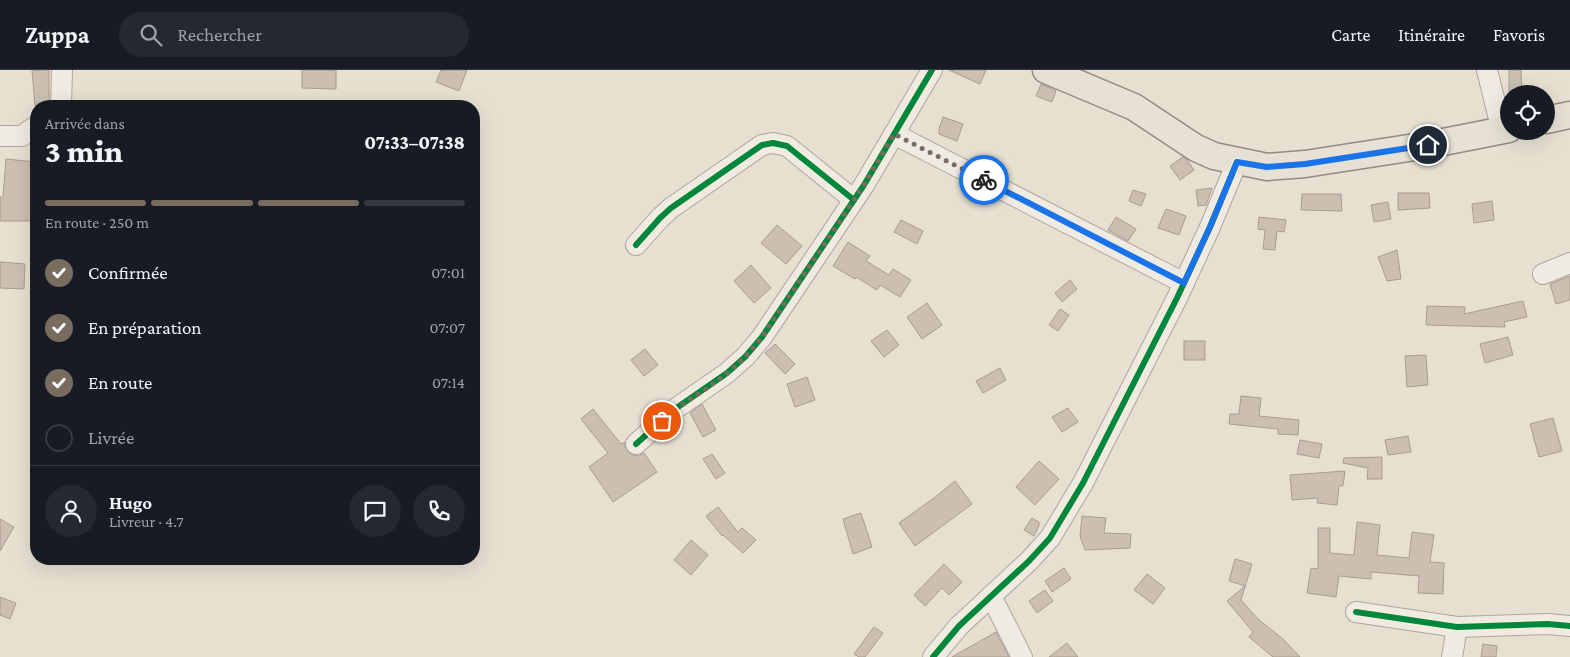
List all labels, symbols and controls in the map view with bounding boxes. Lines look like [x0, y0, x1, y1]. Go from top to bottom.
search box [119, 12, 469, 57]
text: Zuppa [25, 21, 89, 48]
icon: search [137, 21, 165, 49]
text: Rechercher [177, 24, 262, 45]
text: Carte [1331, 25, 1370, 45]
text: Itinéraire [1398, 25, 1465, 45]
text: Favoris [1493, 25, 1545, 45]
map controls [1500, 85, 1555, 140]
button: locate [1500, 85, 1555, 140]
text: Arrivée dans [45, 115, 125, 132]
pin [1407, 124, 1449, 166]
icon: home [1414, 131, 1442, 159]
text: 07:33–07:38 [364, 132, 465, 153]
text: 3 min [45, 133, 123, 169]
courier [959, 155, 1009, 205]
icon: bike [970, 166, 998, 194]
text: En route · 250 m [45, 214, 149, 231]
icon: check [45, 259, 73, 287]
text: Confirmée [88, 262, 168, 283]
text: 07:01 [431, 264, 465, 281]
icon: check [45, 314, 73, 342]
text: En préparation [88, 317, 202, 338]
text: 07:07 [430, 319, 465, 336]
icon: check [45, 369, 73, 397]
text: En route [88, 372, 152, 393]
text: 07:14 [432, 374, 465, 391]
pin [641, 400, 683, 442]
icon: bag [648, 407, 676, 435]
text: Livrée [88, 427, 134, 448]
button: person [45, 485, 97, 537]
button: chat [349, 485, 401, 537]
button: phone [413, 485, 465, 537]
text: Hugo [109, 492, 152, 513]
text: Livreur · 4.7 [109, 513, 184, 530]

